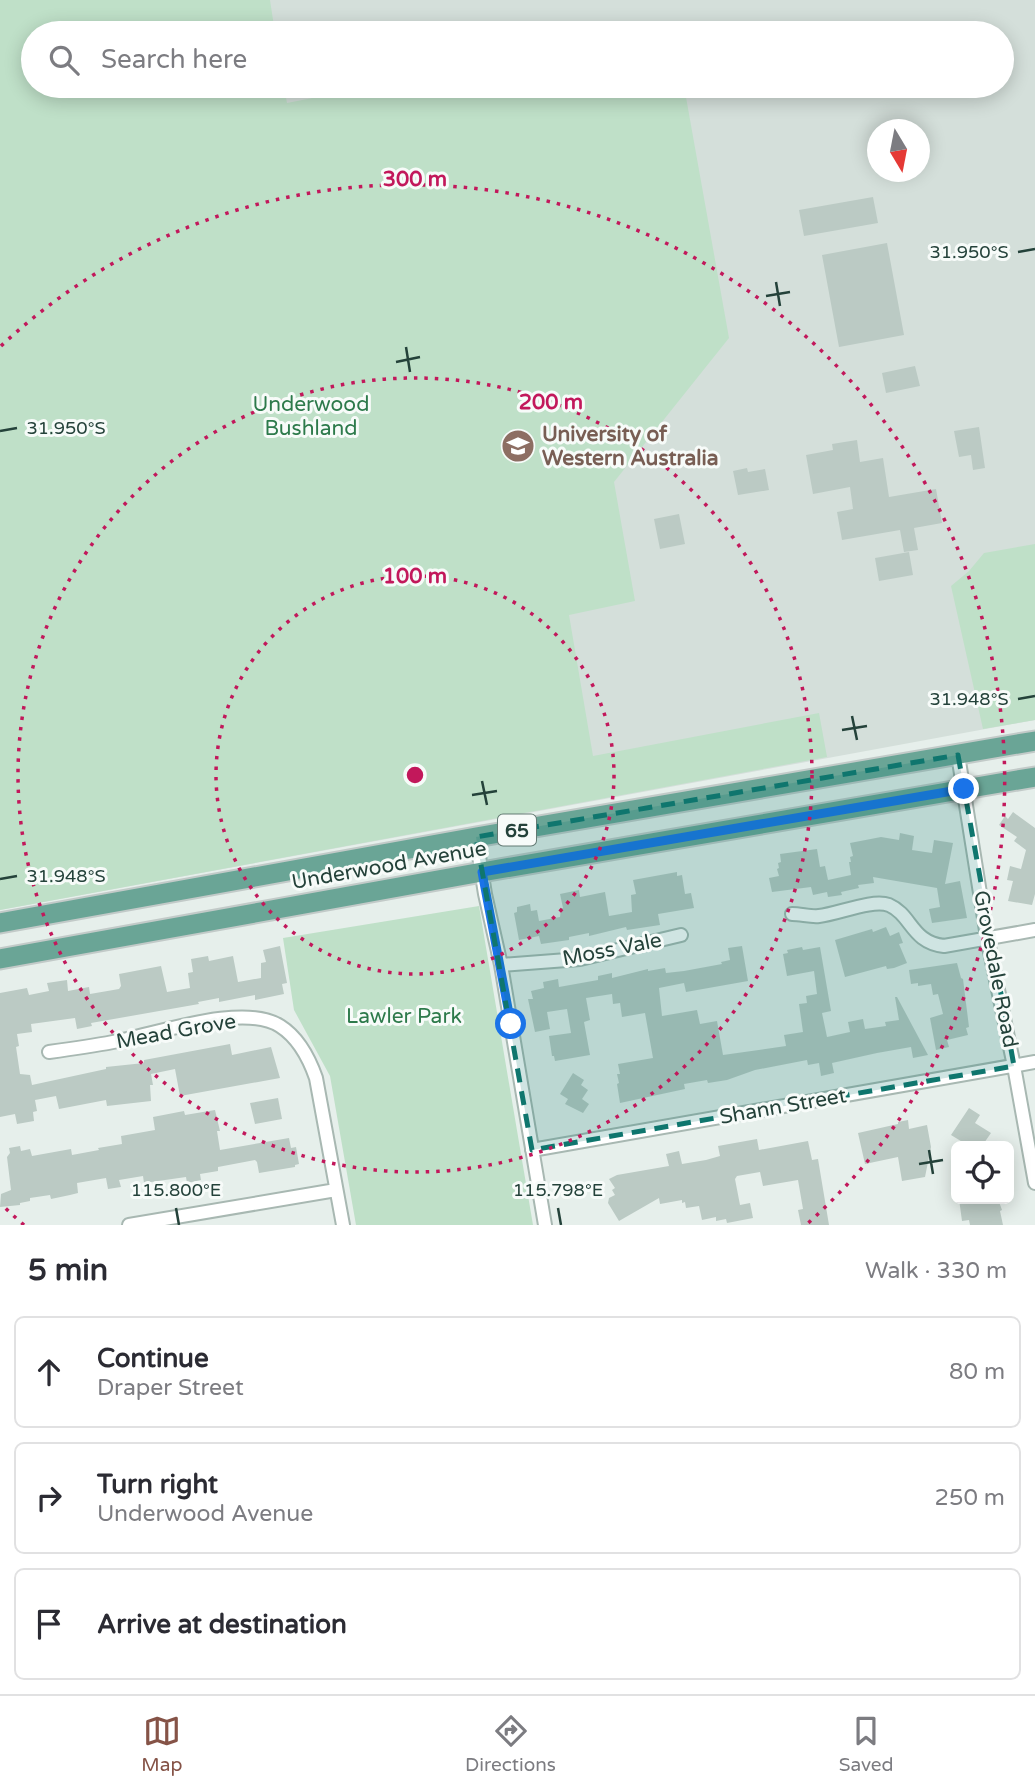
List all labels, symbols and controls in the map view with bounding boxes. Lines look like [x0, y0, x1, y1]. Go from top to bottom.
search box [21, 21, 1014, 98]
icon: search [45, 41, 83, 79]
text: Search here [101, 44, 247, 75]
north arrow [867, 119, 930, 182]
text: 300 m [383, 167, 447, 192]
text: 31.950°S [929, 241, 1009, 263]
text: 200 m [519, 390, 583, 415]
park label: Underwood Bushland [253, 392, 369, 441]
text: 31.950°S [26, 417, 106, 439]
place label: University of Western Australia [542, 422, 719, 471]
school or university icon: University of Western Australia [499, 427, 537, 465]
text: 100 m [383, 564, 447, 589]
text: 31.948°S [929, 688, 1009, 710]
centre of rings [403, 763, 427, 787]
route end [948, 773, 979, 804]
road number: 65 [498, 814, 536, 846]
street label: Underwood Avenue [290, 836, 489, 895]
text: 31.948°S [26, 865, 106, 887]
street label: Grovedale Road [968, 888, 1023, 1050]
street label: Moss Vale [560, 928, 664, 971]
park label: Lawler Park [346, 1004, 462, 1029]
route start [495, 1008, 526, 1039]
street label: Mead Grove [114, 1009, 238, 1054]
street label: Shann Street [718, 1083, 848, 1130]
map controls [951, 1141, 1014, 1204]
button: locate [951, 1141, 1014, 1204]
text: 115.800°E [131, 1179, 221, 1201]
text: 115.798°E [513, 1179, 603, 1201]
text: 5 min [28, 1252, 108, 1289]
text: Walk · 330 m [865, 1257, 1007, 1285]
text: Continue [97, 1343, 209, 1374]
icon: ahead [30, 1353, 68, 1391]
text: 80 m [949, 1358, 1005, 1386]
text: Draper Street [97, 1374, 244, 1402]
text: Turn right [97, 1469, 218, 1500]
icon: right [30, 1479, 68, 1517]
text: 250 m [935, 1484, 1005, 1512]
text: Underwood Avenue [97, 1500, 313, 1528]
icon: arrive [30, 1605, 68, 1643]
text: Arrive at destination [97, 1609, 347, 1640]
tab: Map [141, 1712, 182, 1776]
tab: Directions [465, 1712, 556, 1776]
tab: Saved [839, 1712, 894, 1776]

